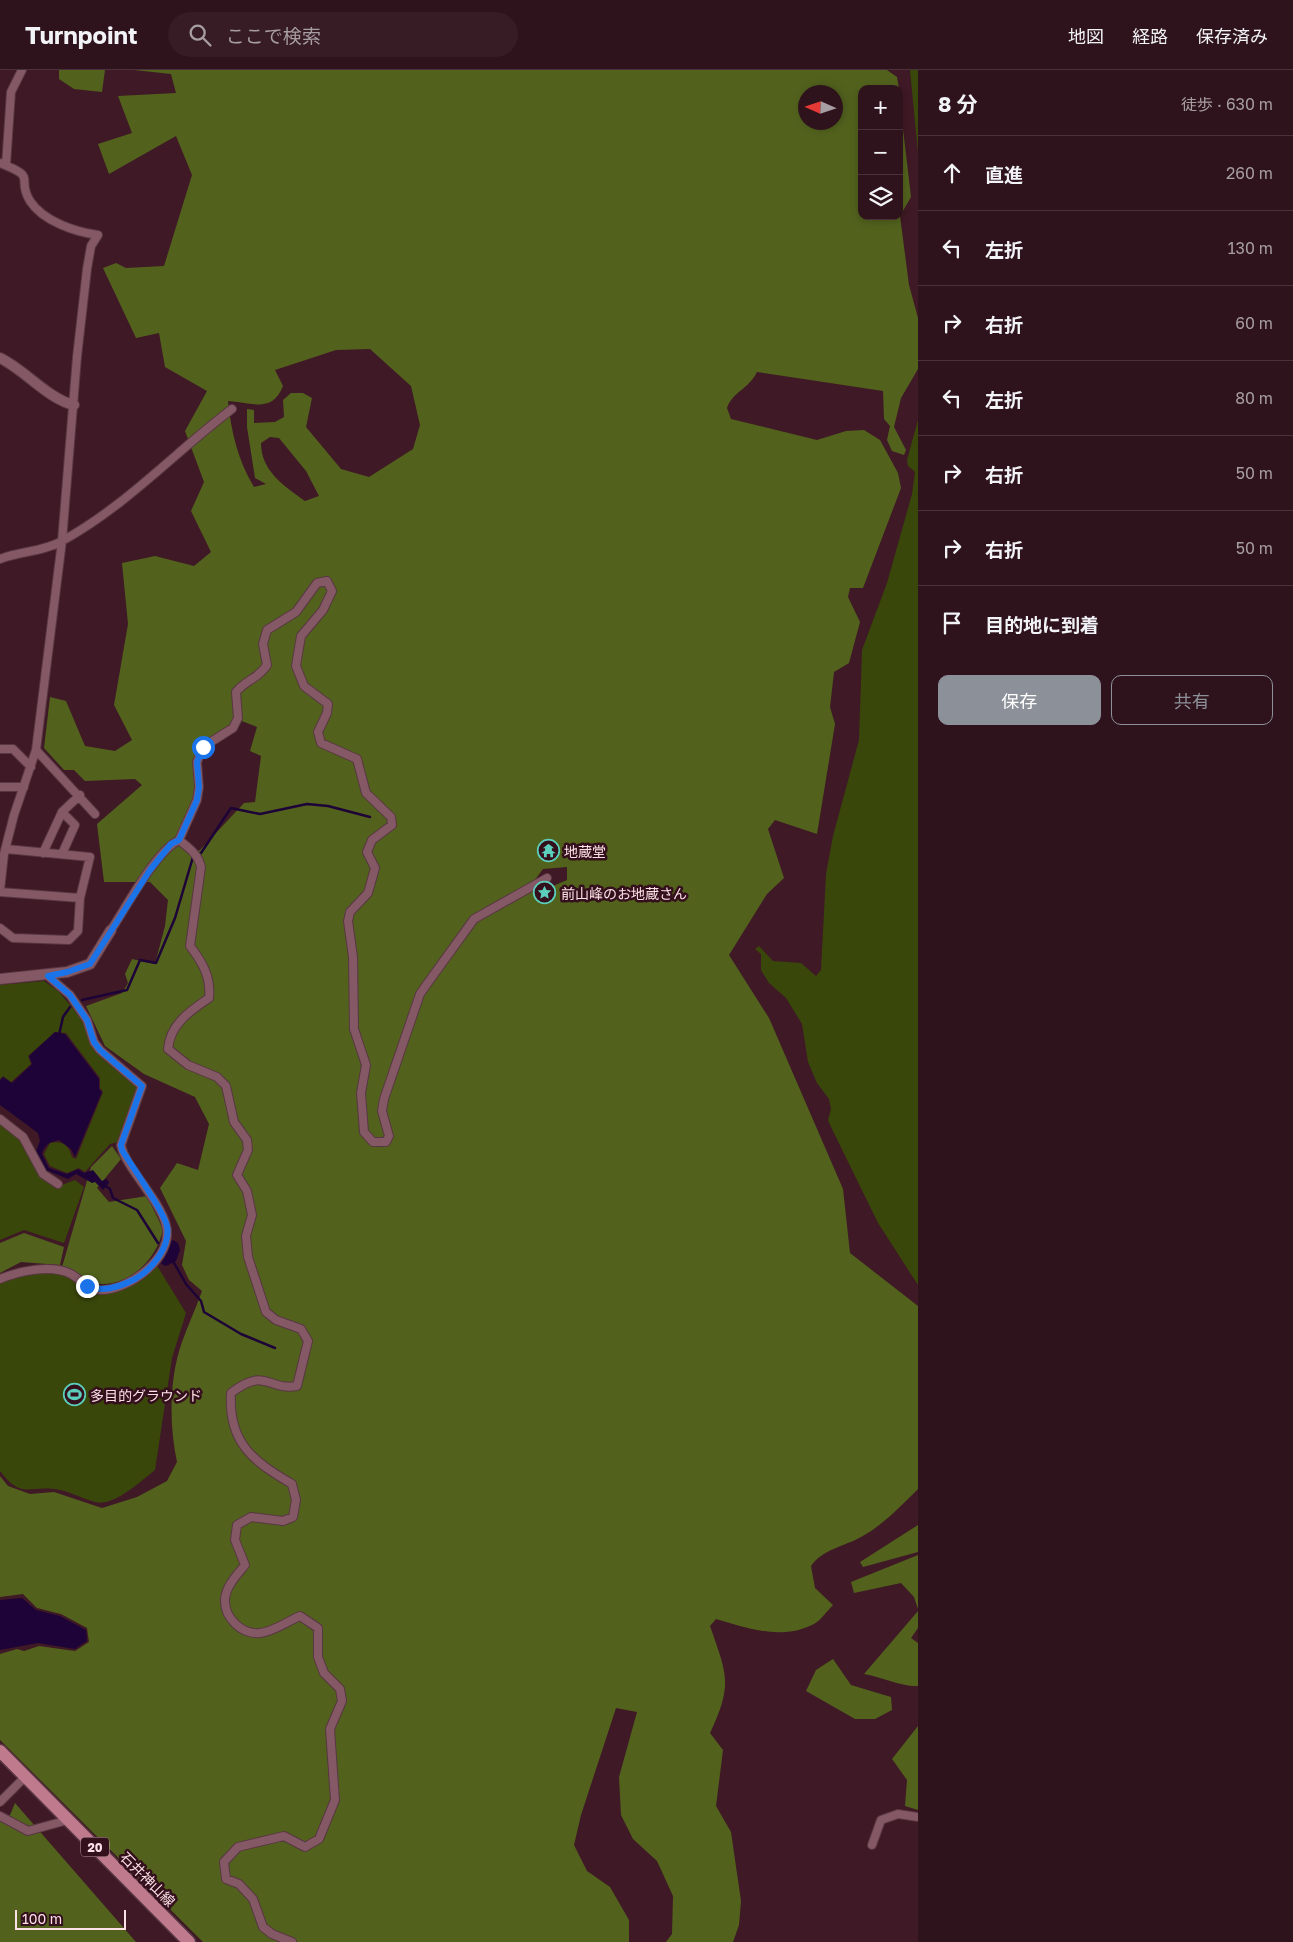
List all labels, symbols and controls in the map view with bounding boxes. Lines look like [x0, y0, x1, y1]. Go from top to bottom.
search box [168, 12, 518, 57]
text: Turnpoint [25, 20, 138, 49]
icon: search [186, 21, 214, 49]
text: ここで検索 [226, 24, 321, 47]
text: 地図 [1068, 25, 1104, 47]
text: 経路 [1132, 25, 1168, 47]
text: 保存済み [1196, 25, 1268, 47]
north arrow [798, 85, 843, 130]
map controls [858, 85, 903, 220]
button: + [858, 85, 903, 130]
text: 8 分 [938, 91, 978, 117]
text: 徒歩 · 630 m [1181, 94, 1273, 114]
button: − [858, 130, 903, 175]
icon: ahead [938, 159, 966, 187]
text: 直進 [985, 163, 1023, 186]
text: 260 m [1226, 163, 1273, 183]
button: layers [858, 175, 903, 220]
icon: left [938, 234, 966, 262]
text: 左折 [985, 238, 1023, 261]
text: 130 m [1228, 238, 1273, 258]
icon: right [938, 309, 966, 337]
text: 右折 [985, 313, 1023, 336]
text: 60 m [1235, 313, 1273, 333]
icon: left [938, 384, 966, 412]
text: 左折 [985, 388, 1023, 411]
text: 80 m [1235, 388, 1273, 408]
icon: right [938, 459, 966, 487]
text: 右折 [985, 463, 1023, 486]
text: 50 m [1236, 463, 1273, 483]
icon: right [938, 534, 966, 562]
text: 右折 [985, 538, 1023, 561]
text: 50 m [1236, 538, 1273, 558]
icon: arrive [938, 609, 966, 637]
text: 目的地に到着 [985, 613, 1099, 636]
button: 保存 [938, 675, 1101, 725]
button: 共有 [1111, 675, 1273, 725]
route start [192, 736, 215, 759]
temple icon: 地蔵堂 [536, 839, 560, 863]
place label: 地蔵堂 [564, 843, 606, 860]
place icon: 前山峰のお地蔵さん [533, 881, 557, 905]
place label: 前山峰のお地蔵さん [561, 885, 687, 902]
route end [76, 1275, 99, 1298]
sports icon: 多目的グラウンド [62, 1383, 86, 1407]
place label: 多目的グラウンド [90, 1387, 202, 1404]
road number: 20 [81, 1838, 109, 1856]
street label: 石井神山線 [117, 1848, 179, 1910]
scale bar [15, 1907, 126, 1930]
text: 100 m [22, 1910, 62, 1927]

